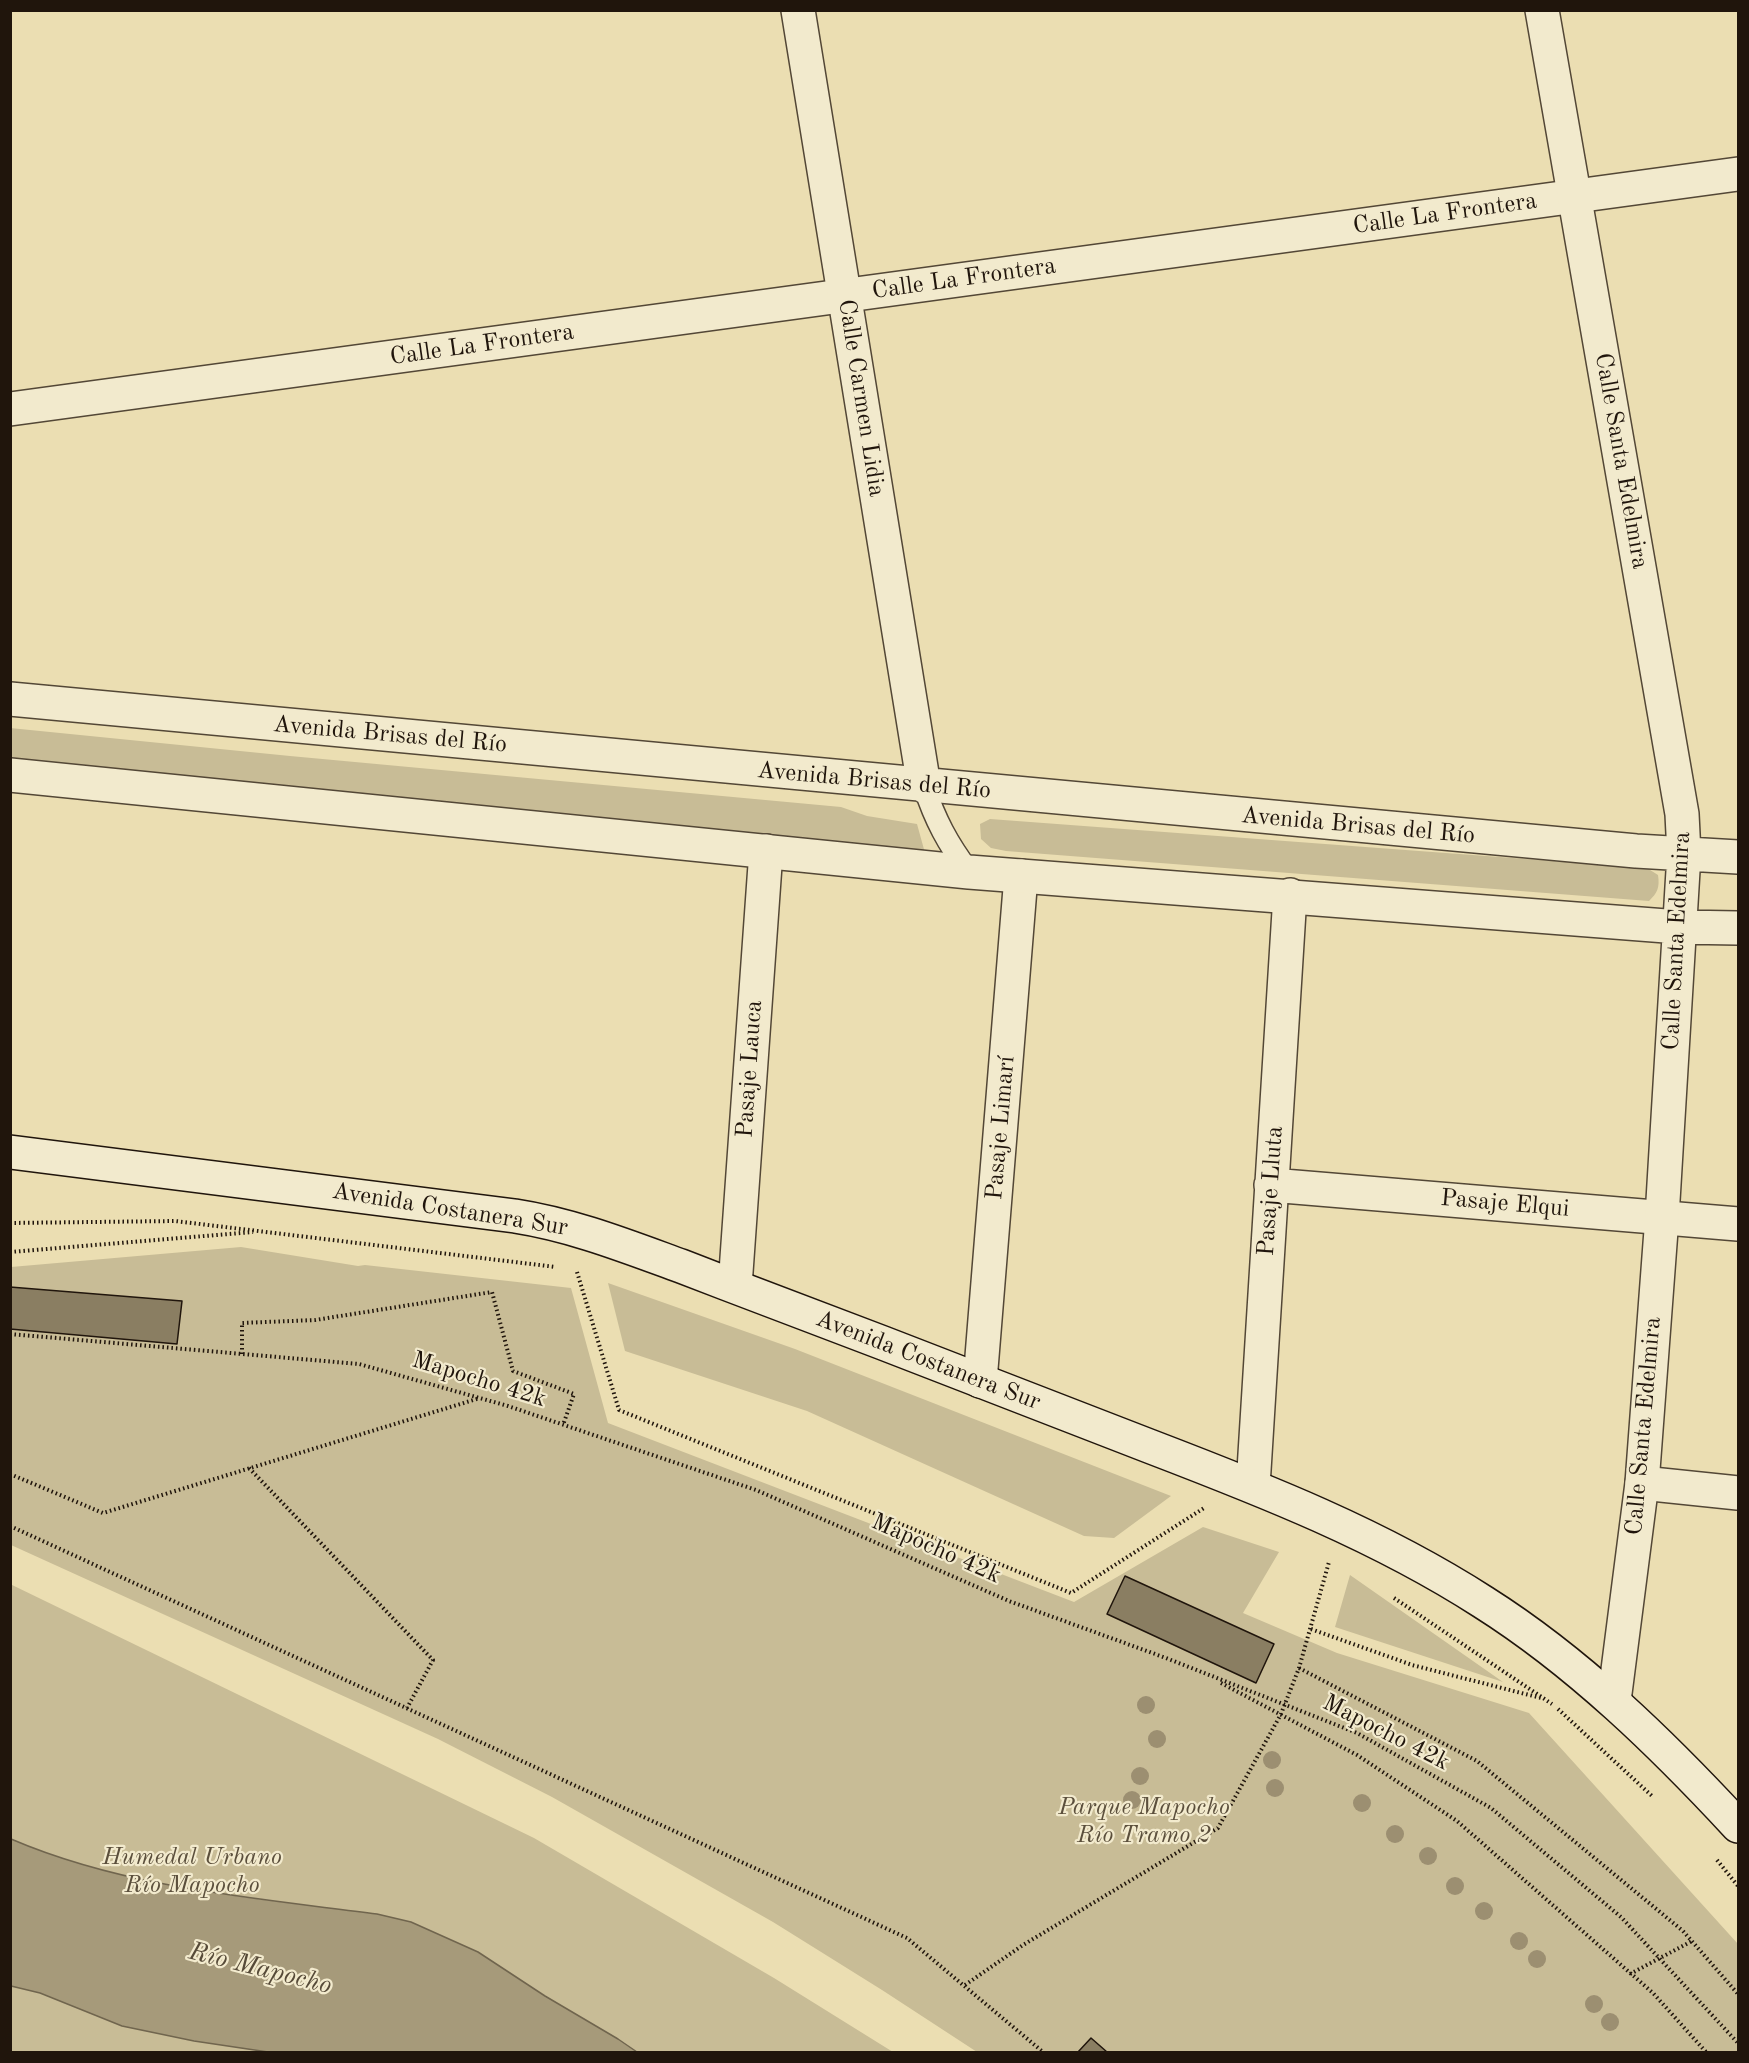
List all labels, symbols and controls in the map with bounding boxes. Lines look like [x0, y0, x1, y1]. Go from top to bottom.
street label: Calle La Frontera [1351, 187, 1539, 241]
street label: Calle La Frontera [870, 252, 1058, 306]
street label: Calle Carmen Lidia [831, 297, 891, 499]
street label: Calle La Frontera [388, 318, 576, 372]
street label: Calle Santa Edelmira [1588, 351, 1654, 571]
street label: Avenida Brisas del Río [272, 710, 508, 760]
street label: Avenida Brisas del Río [756, 756, 992, 806]
street label: Avenida Brisas del Río [1240, 801, 1476, 851]
street label: Calle Santa Edelmira [1657, 831, 1697, 1051]
street label: Pasaje Lauca [731, 999, 769, 1139]
street label: Pasaje Limarí [980, 1055, 1022, 1201]
street label: Pasaje Lluta [1252, 1125, 1290, 1257]
street label: Avenida Costanera Sur [330, 1177, 570, 1243]
street label: Pasaje Elqui [1439, 1184, 1571, 1224]
street label: Avenida Costanera Sur [811, 1305, 1045, 1417]
street label: Calle Santa Edelmira [1620, 1316, 1668, 1536]
street label: Mapocho 42k [408, 1346, 550, 1414]
street label: Mapocho 42k [867, 1508, 1005, 1590]
street label: Mapocho 42k [1318, 1689, 1454, 1777]
park label: Parque Mapocho Río Tramo 2 [1058, 1794, 1230, 1850]
park label: Humedal Urbano Río Mapocho [102, 1844, 282, 1900]
water label: Río Mapocho [185, 1936, 335, 2002]

